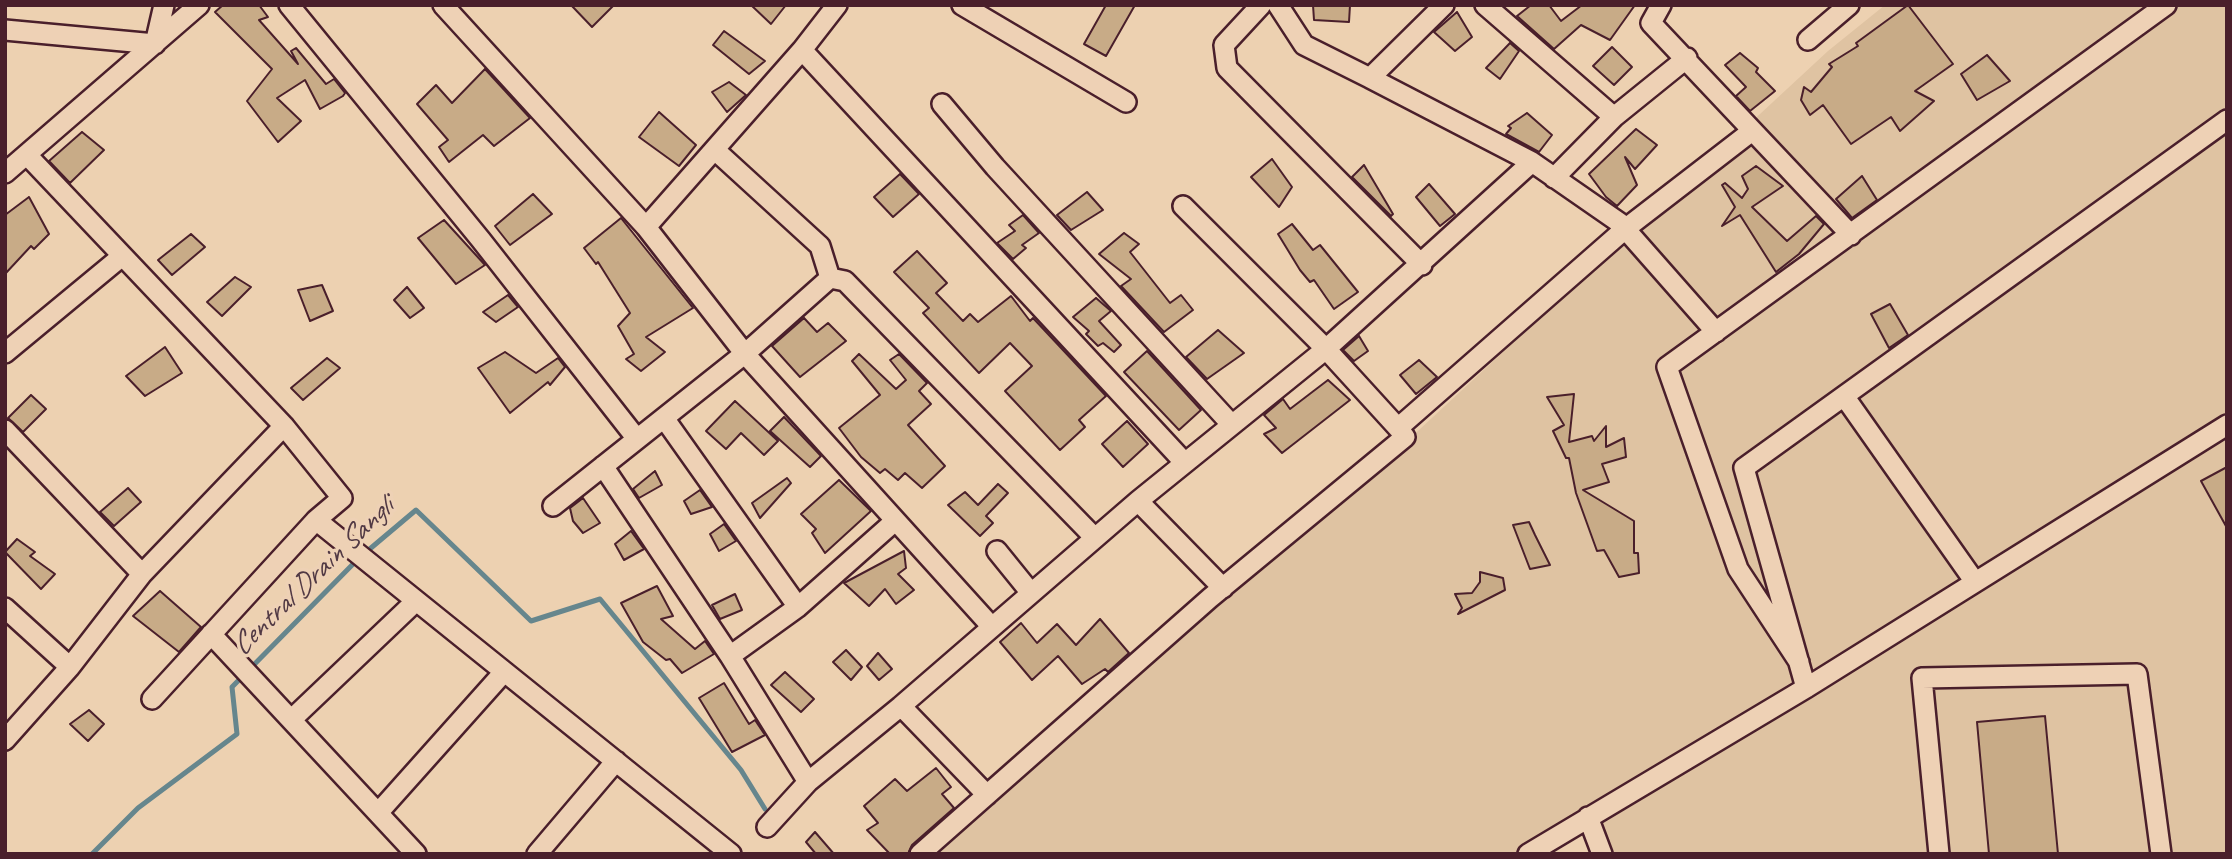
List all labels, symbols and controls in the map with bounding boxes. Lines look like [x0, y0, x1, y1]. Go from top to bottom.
water label: Central Drain Sangli [224, 490, 402, 664]

